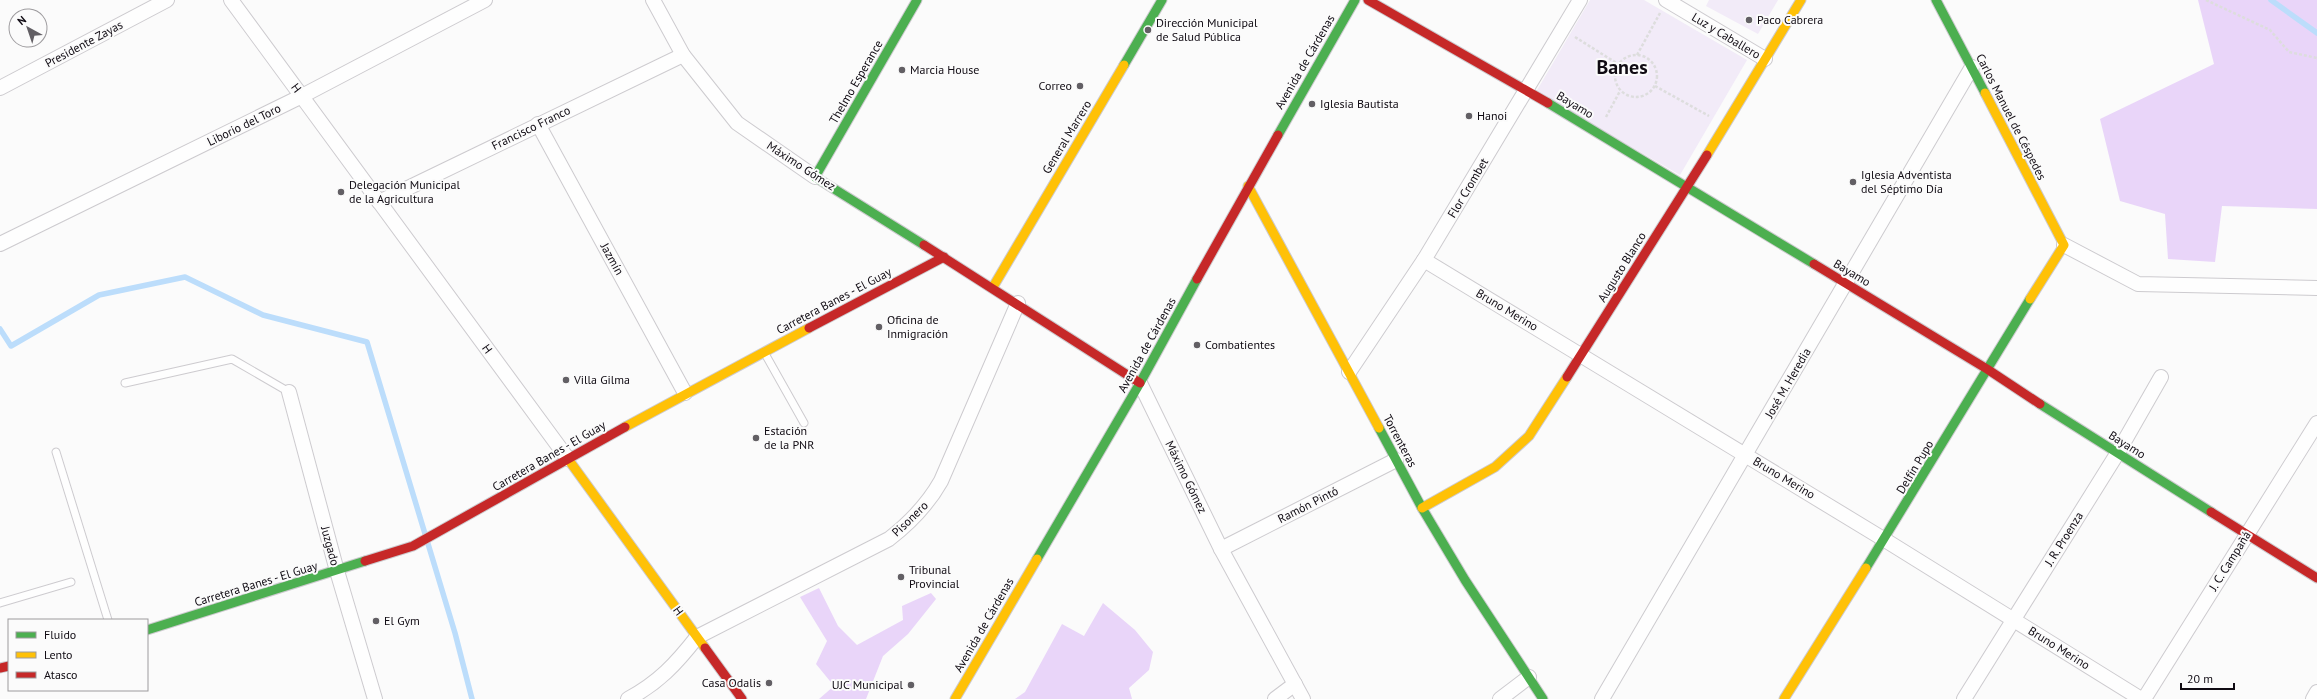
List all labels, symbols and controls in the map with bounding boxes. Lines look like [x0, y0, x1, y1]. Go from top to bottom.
north arrow [8, 8, 48, 48]
street label: Luz y Caballero [1689, 9, 1763, 62]
street label: Avenida de Cárdenas [1271, 12, 1338, 112]
place label: Paco Cabrera [1757, 12, 1823, 27]
text: N [14, 13, 29, 28]
place label: Dirección Municipal de Salud Pública [1156, 15, 1258, 44]
marker: Paco Cabrera [1744, 15, 1754, 25]
street label: Presidente Zayas [42, 17, 125, 70]
marker: Dirección Municipal de Salud Pública [1143, 25, 1153, 35]
street label: Thelmo Esperance [826, 37, 886, 126]
street label: Carlos Manuel de Céspedes [1973, 51, 2050, 182]
district label: Banes [1596, 54, 1648, 80]
place label: Marcia House [910, 62, 979, 77]
marker: Marcia House [897, 65, 907, 75]
place label: Correo [1039, 78, 1072, 93]
street label: H [288, 80, 305, 95]
marker: Correo [1075, 81, 1085, 91]
street label: Bayamo [1554, 88, 1597, 121]
place label: Iglesia Bautista [1320, 96, 1399, 111]
street label: General Marrero [1039, 97, 1094, 176]
marker: Iglesia Bautista [1307, 99, 1317, 109]
street label: Liborio del Toro [204, 100, 283, 149]
street label: Francisco Franco [489, 102, 573, 153]
place label: Hanoi [1477, 108, 1507, 123]
marker: Hanoi [1464, 111, 1474, 121]
street label: Máximo Gómez [764, 138, 839, 193]
street label: Flor Crombet [1444, 155, 1491, 220]
place label: Iglesia Adventista del Séptimo Día [1861, 167, 1952, 196]
place label: Delegación Municipal de la Agricultura [349, 177, 460, 206]
marker: Iglesia Adventista del Séptimo Día [1848, 177, 1858, 187]
marker: Delegación Municipal de la Agricultura [336, 187, 346, 197]
street label: Augusto Blanco [1594, 229, 1649, 304]
street label: Jazmín [597, 239, 627, 277]
street label: Bayamo [1831, 256, 1874, 289]
street label: Carretera Banes - El Guay [774, 264, 894, 337]
street label: Bruno Merino [1474, 285, 1541, 334]
street label: Avenida de Cárdenas [1114, 295, 1179, 395]
place label: Oficina de Inmigración [887, 312, 948, 341]
marker: Oficina de Inmigración [874, 322, 884, 332]
place label: Combatientes [1205, 337, 1275, 352]
marker: Combatientes [1192, 340, 1202, 350]
street label: H [479, 341, 496, 356]
street label: José M. Heredia [1761, 345, 1814, 421]
place label: Villa Gilma [573, 372, 630, 387]
marker: Villa Gilma [561, 375, 571, 385]
street label: Torrenteras [1380, 412, 1421, 470]
street label: Carretera Banes - El Guay [490, 417, 608, 494]
place label: Estación de la PNR [764, 423, 814, 452]
street label: Bayamo [2106, 427, 2148, 462]
marker: Estación de la PNR [751, 433, 761, 443]
street label: Delfín Pupo [1893, 437, 1936, 496]
street label: Máximo Gómez [1162, 438, 1211, 516]
street label: Bruno Merino [1751, 453, 1818, 502]
street label: Ramón Pintó [1275, 483, 1340, 526]
street label: Pisonero [888, 498, 931, 540]
street label: J. R. Proenza [2040, 509, 2086, 569]
street label: Juzgado [318, 523, 343, 567]
street label: J. C. Campañá [2205, 528, 2254, 594]
street label: Carretera Banes - El Guay [192, 558, 320, 609]
place label: Tribunal Provincial [909, 562, 960, 591]
marker: Tribunal Provincial [896, 572, 906, 582]
street label: Avenida de Cárdenas [950, 575, 1017, 675]
street label: H [670, 603, 687, 618]
place label: El Gym [384, 613, 420, 628]
marker: El Gym [371, 616, 381, 626]
legend [8, 619, 148, 691]
street label: Bruno Merino [2026, 623, 2093, 672]
text: Fluido [44, 627, 76, 642]
text: Lento [44, 647, 73, 662]
scale bar [2181, 665, 2234, 691]
text: Atasco [44, 667, 77, 682]
text: 20 m [2187, 671, 2213, 686]
place label: Casa Odalis [702, 675, 761, 690]
place label: UJC Municipal [832, 677, 903, 692]
marker: Casa Odalis [764, 678, 774, 688]
marker: UJC Municipal [906, 680, 916, 690]

